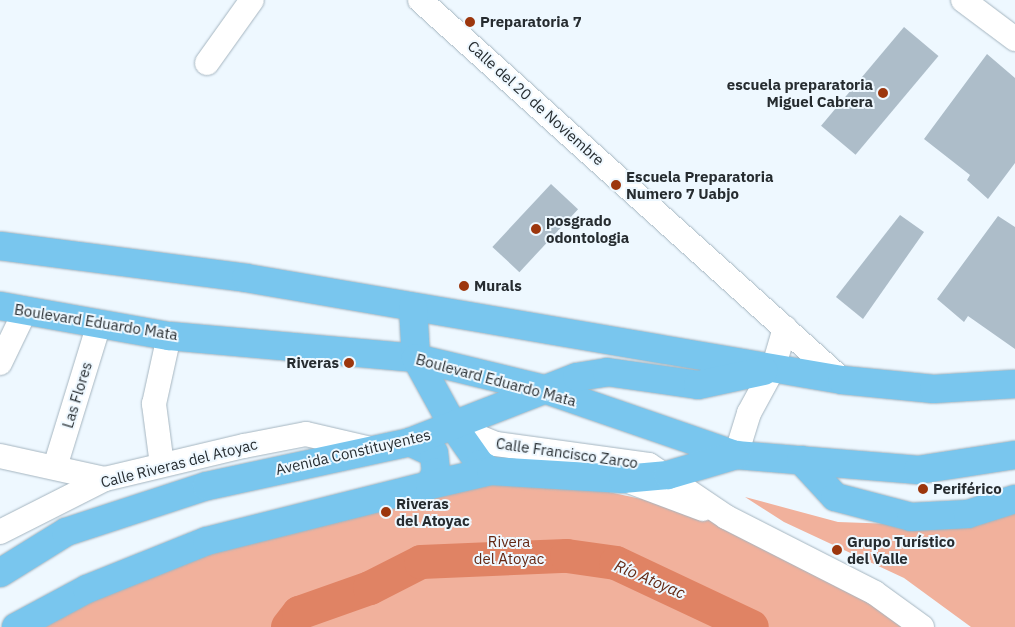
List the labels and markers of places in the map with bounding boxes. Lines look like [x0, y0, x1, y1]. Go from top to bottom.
place label: Preparatoria 7 [480, 13, 582, 31]
marker: Preparatoria 7 [464, 16, 476, 28]
place label: escuela preparatoria Miguel Cabrera [727, 75, 873, 110]
marker: escuela preparatoria Miguel Cabrera [877, 87, 889, 99]
place label: Escuela Preparatoria Numero 7 Uabjo [626, 167, 773, 202]
marker: Escuela Preparatoria Numero 7 Uabjo [610, 179, 622, 191]
place label: posgrado odontologia [546, 211, 629, 246]
marker: posgrado odontologia [530, 223, 542, 235]
place label: Murals [474, 277, 522, 295]
marker: Murals [458, 280, 470, 292]
place label: Riveras [286, 354, 339, 372]
marker: Riveras [343, 357, 355, 369]
place label: Periférico [933, 480, 1002, 498]
marker: Periférico [917, 483, 929, 495]
place label: Riveras del Atoyac [396, 494, 470, 529]
marker: Riveras del Atoyac [380, 506, 392, 518]
place label: Grupo Turístico del Valle [847, 532, 955, 567]
marker: Grupo Turístico del Valle [831, 544, 843, 556]

